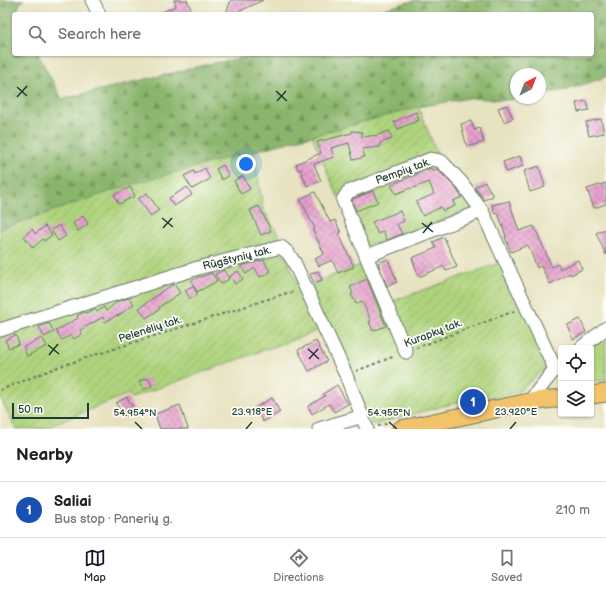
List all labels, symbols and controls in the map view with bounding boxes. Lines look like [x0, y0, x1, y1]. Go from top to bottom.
search box [12, 12, 594, 56]
icon: search [26, 23, 48, 45]
text: Search here [58, 25, 141, 44]
north arrow [510, 68, 546, 104]
your location [236, 154, 256, 174]
street label: Pempių tak. [374, 155, 432, 187]
street label: Rūgštynių tak. [201, 243, 273, 273]
street label: Pelenėlių tak. [117, 313, 183, 345]
street label: Kurapkų tak. [402, 316, 464, 350]
map controls [558, 345, 594, 417]
button: locate [558, 345, 594, 381]
button: layers [558, 381, 594, 417]
pin: 1 [460, 387, 486, 417]
scale bar [12, 401, 89, 420]
text: 50 m [18, 403, 43, 416]
text: 23.918°E [232, 406, 273, 418]
text: 23.920°E [495, 406, 538, 418]
text: 54.954°N [113, 407, 157, 419]
text: 54.955°N [367, 407, 411, 419]
text: Nearby [16, 445, 73, 465]
text: Saliai [54, 492, 91, 511]
text: 1 [26, 502, 32, 518]
text: 210 m [556, 502, 590, 518]
text: Bus stop · Panerių g. [54, 511, 172, 527]
tab: Map [84, 547, 106, 584]
tab: Directions [273, 547, 324, 584]
tab: Saved [491, 547, 522, 584]

